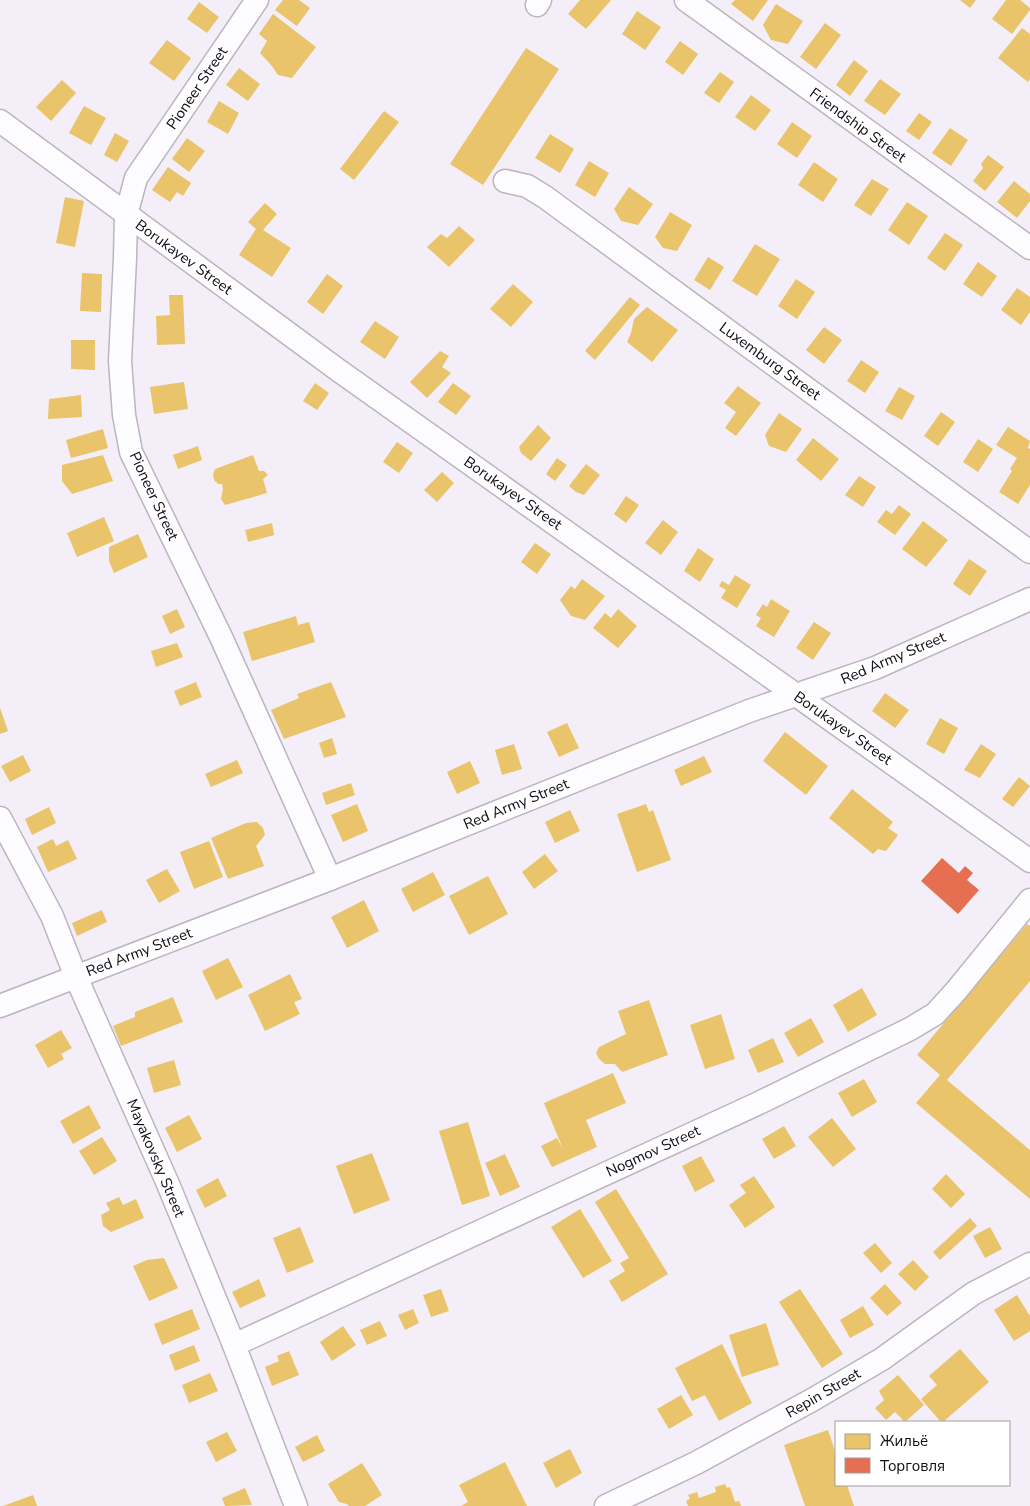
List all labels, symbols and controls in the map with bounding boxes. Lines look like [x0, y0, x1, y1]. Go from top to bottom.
street label: Pioneer Street [162, 42, 233, 133]
street label: Friendship Street [806, 83, 911, 167]
street label: Borukayev Street [131, 215, 237, 299]
street label: Luxemburg Street [715, 317, 825, 405]
street label: Pioneer Street [125, 448, 184, 544]
street label: Borukayev Street [460, 452, 567, 535]
street label: Red Army Street [838, 627, 949, 689]
street label: Borukayev Street [790, 687, 897, 770]
street label: Red Army Street [460, 773, 572, 834]
street label: Red Army Street [83, 922, 196, 981]
street label: Mayakovsky Street [122, 1096, 190, 1221]
street label: Nogmov Street [603, 1120, 704, 1182]
street label: Repin Street [782, 1363, 865, 1423]
legend [835, 1421, 1010, 1486]
text: Жильё [880, 1431, 928, 1451]
text: Торговля [880, 1456, 945, 1476]

